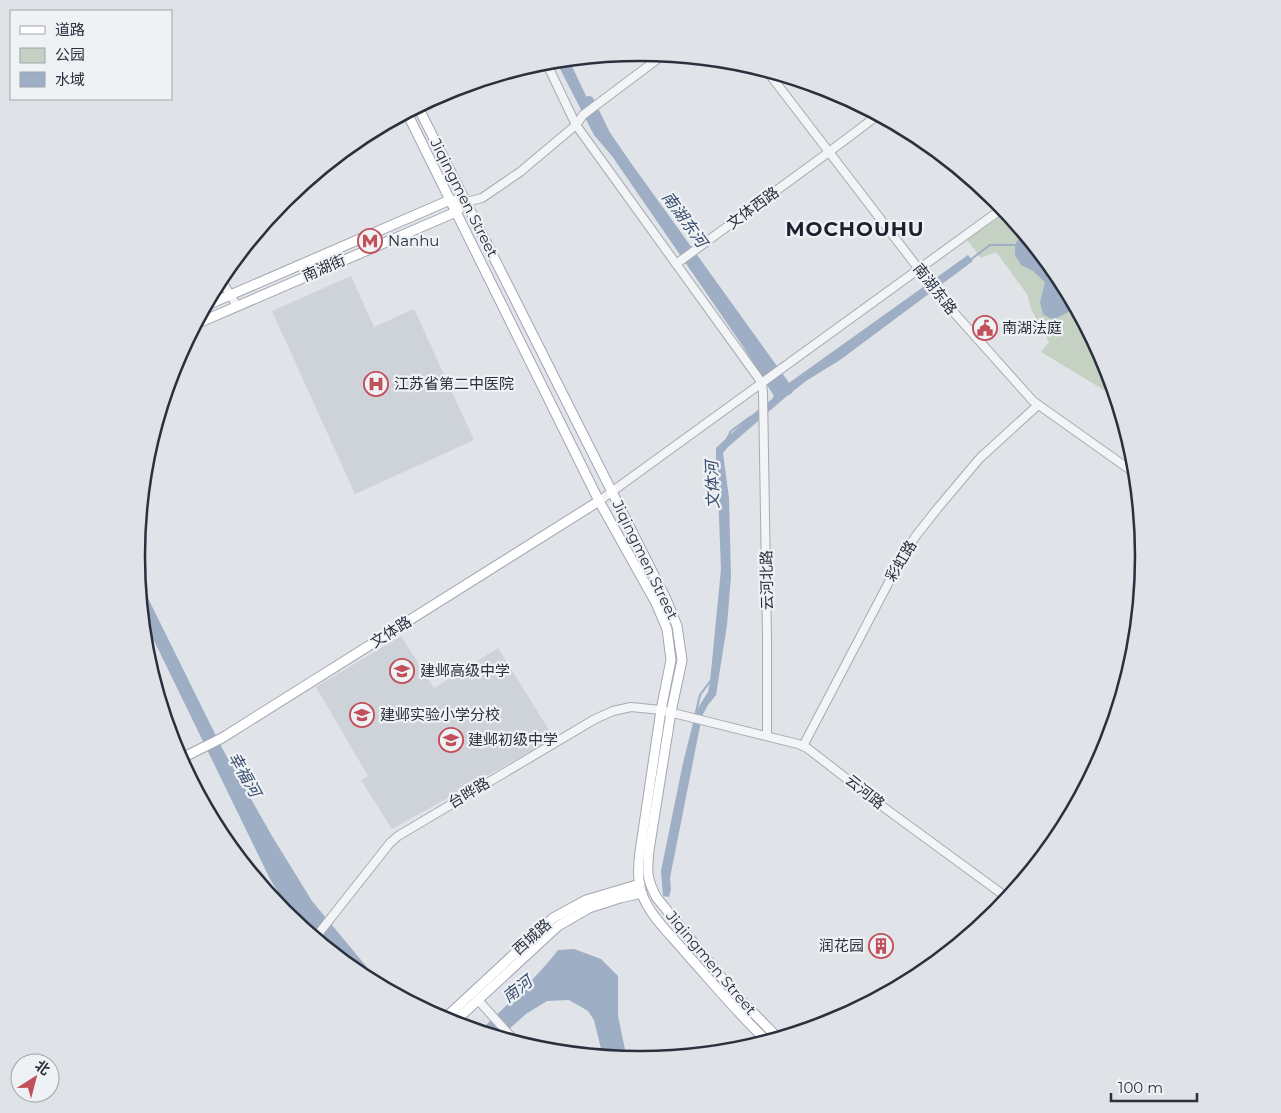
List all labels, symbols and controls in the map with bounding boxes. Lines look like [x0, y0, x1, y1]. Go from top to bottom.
legend [10, 10, 172, 100]
text: 道路 [55, 20, 85, 39]
text: 公园 [55, 45, 85, 64]
text: 水域 [55, 70, 85, 89]
street label: Jiqingmen Street [426, 134, 503, 260]
street label: 文体西路 [723, 182, 783, 233]
water label: 南湖东河 [658, 188, 713, 253]
district label: MOCHOUHU [785, 217, 925, 241]
metro station icon: Nanhu [357, 228, 383, 254]
place label: Nanhu [388, 231, 439, 250]
street label: 南湖街 [299, 250, 348, 285]
street label: 南湖东路 [909, 259, 961, 318]
public building icon: 南湖法庭 [972, 315, 998, 341]
place label: 南湖法庭 [1002, 318, 1062, 337]
hospital icon: 江苏省第二中医院 [363, 371, 389, 397]
place label: 江苏省第二中医院 [394, 374, 514, 393]
water label: 文体河 [702, 458, 723, 509]
street label: Jiqingmen Street [608, 496, 683, 623]
street label: 彩虹路 [881, 537, 920, 585]
street label: 云河北路 [756, 550, 777, 610]
street label: 文体路 [367, 612, 415, 652]
school or university icon: 建邺高级中学 [389, 658, 415, 684]
place label: 建邺高级中学 [420, 661, 510, 680]
school or university icon: 建邺实验小学分校 [349, 702, 375, 728]
place label: 建邺实验小学分校 [380, 705, 500, 724]
school or university icon: 建邺初级中学 [438, 727, 464, 753]
place label: 建邺初级中学 [468, 730, 558, 749]
water label: 幸福河 [225, 749, 266, 802]
street label: 云河路 [842, 770, 889, 813]
street label: 台晔路 [445, 773, 493, 812]
street label: Jiqingmen Street [661, 906, 761, 1019]
street label: 西城路 [509, 915, 555, 959]
building icon: 润花园 [868, 933, 894, 959]
place label: 润花园 [819, 936, 864, 955]
water label: 南河 [499, 970, 538, 1007]
north arrow [10, 1053, 60, 1103]
text: 北 [32, 1056, 54, 1079]
scale bar [1111, 1070, 1197, 1102]
text: 100 m [1118, 1078, 1163, 1097]

